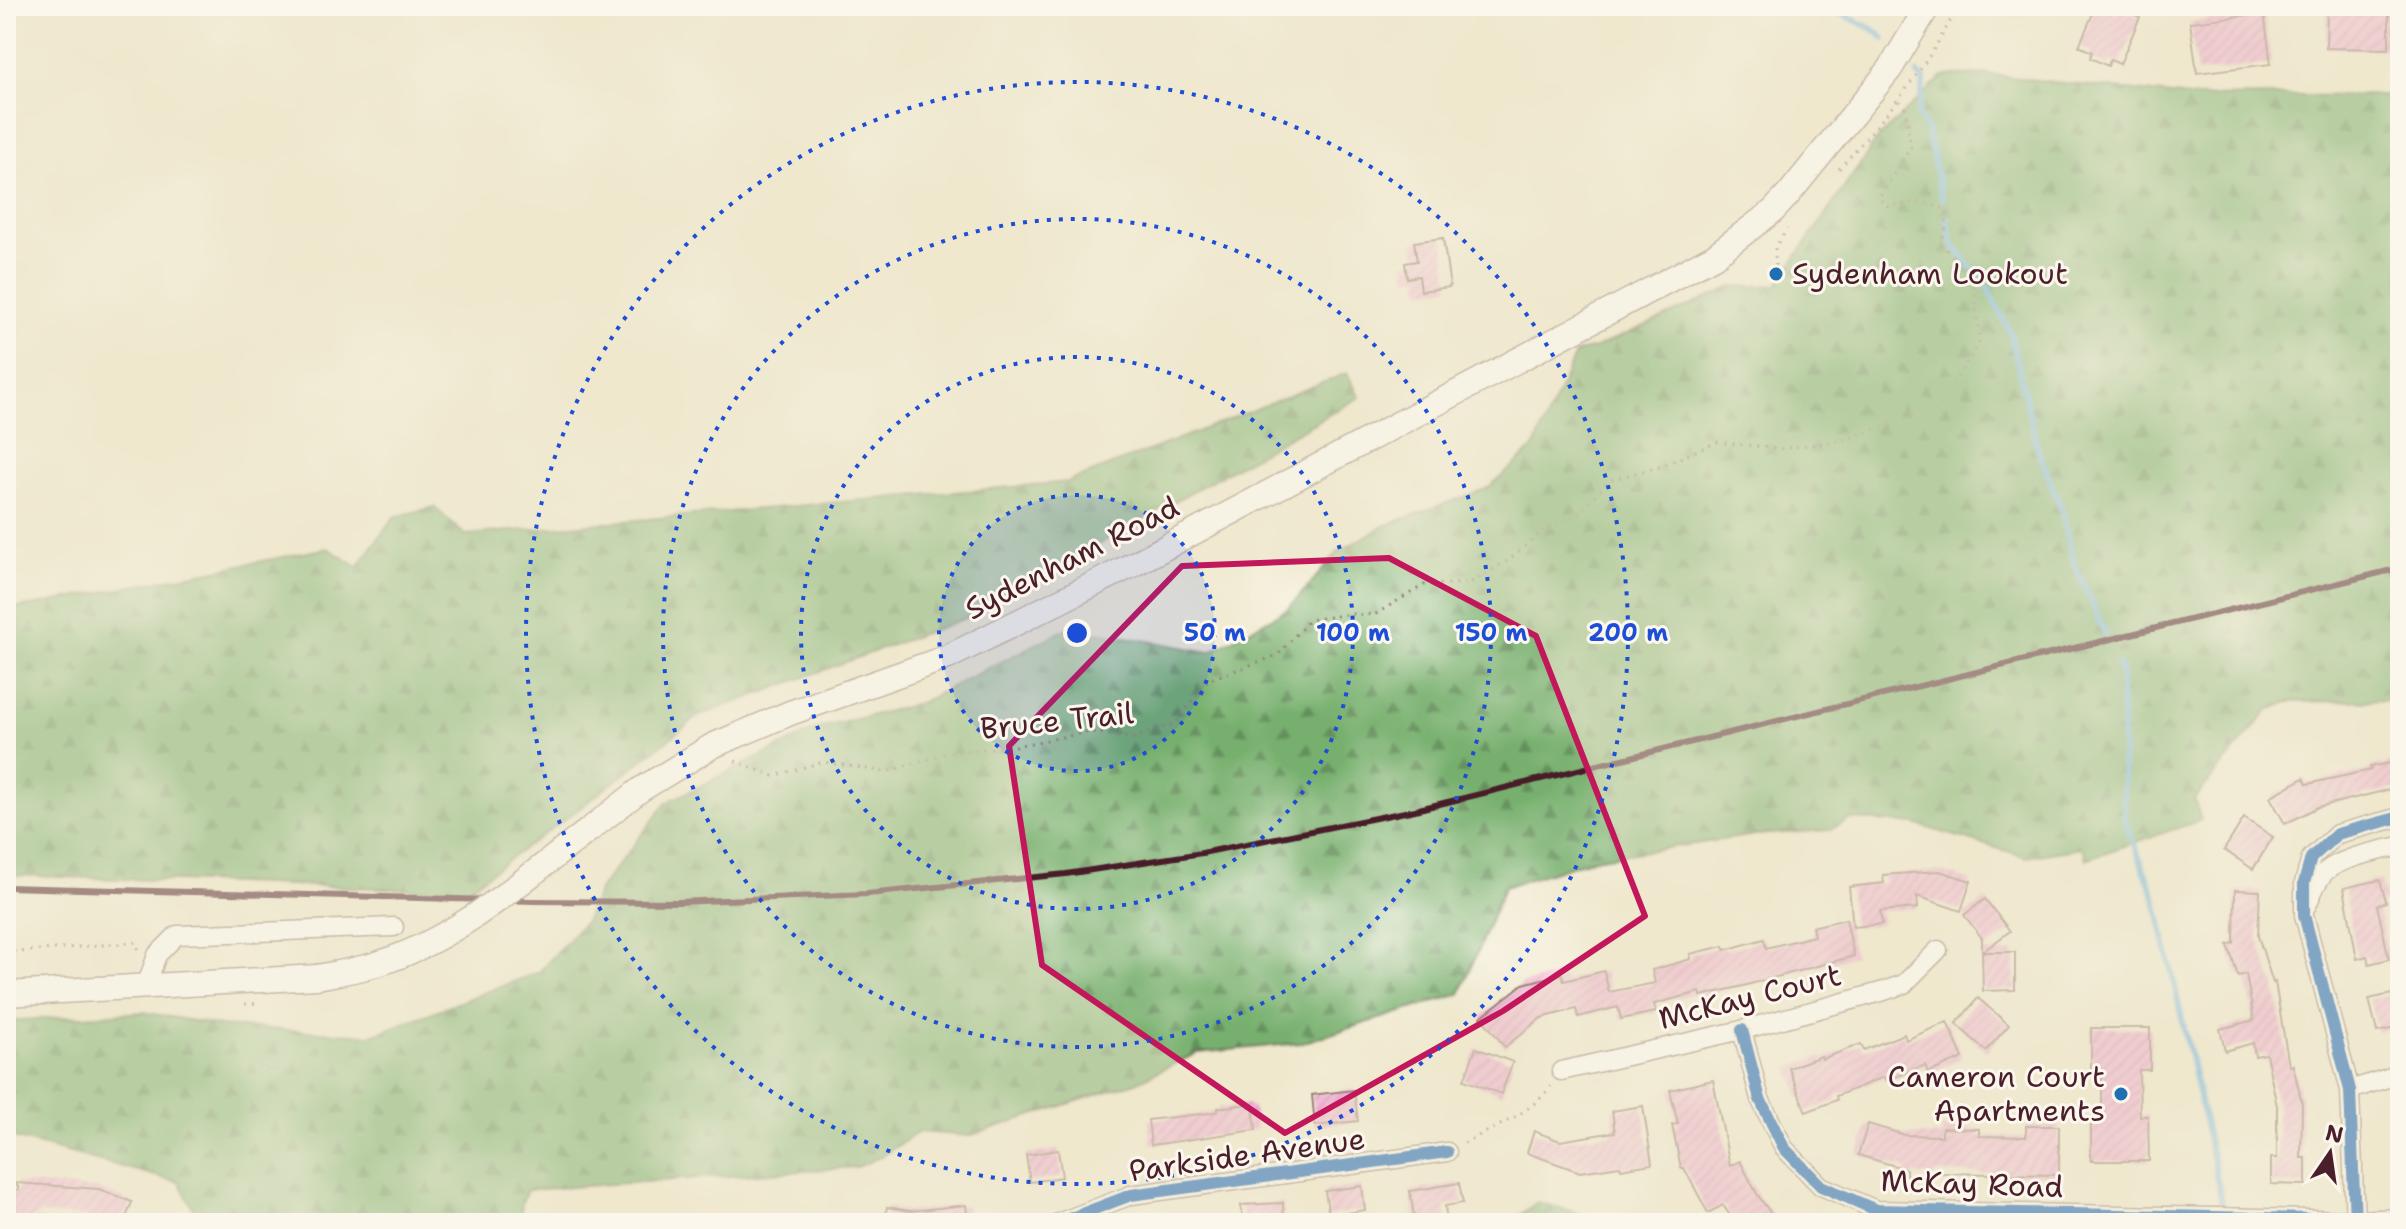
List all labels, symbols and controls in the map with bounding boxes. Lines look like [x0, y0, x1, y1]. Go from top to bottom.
place label: Sydenham Lookout [1792, 253, 2068, 294]
marker: Sydenham Lookout [1767, 265, 1785, 283]
street label: Sydenham Road [958, 486, 1186, 629]
text: 50 m [1184, 617, 1246, 649]
text: 100 m [1316, 617, 1390, 649]
text: 150 m [1455, 617, 1527, 649]
text: 200 m [1588, 617, 1668, 649]
centre of rings [1063, 619, 1091, 647]
street label: Bruce Trail [978, 692, 1136, 749]
street label: McKay Court [1654, 954, 1846, 1039]
place label: Cameron Court Apartments [1888, 1056, 2105, 1131]
marker: Cameron Court Apartments [2112, 1085, 2130, 1103]
north arrow [2290, 1113, 2370, 1193]
street label: Parkside Avenue [1126, 1118, 1368, 1191]
text: N [2323, 1118, 2346, 1150]
street label: McKay Road [1880, 1160, 2064, 1207]

